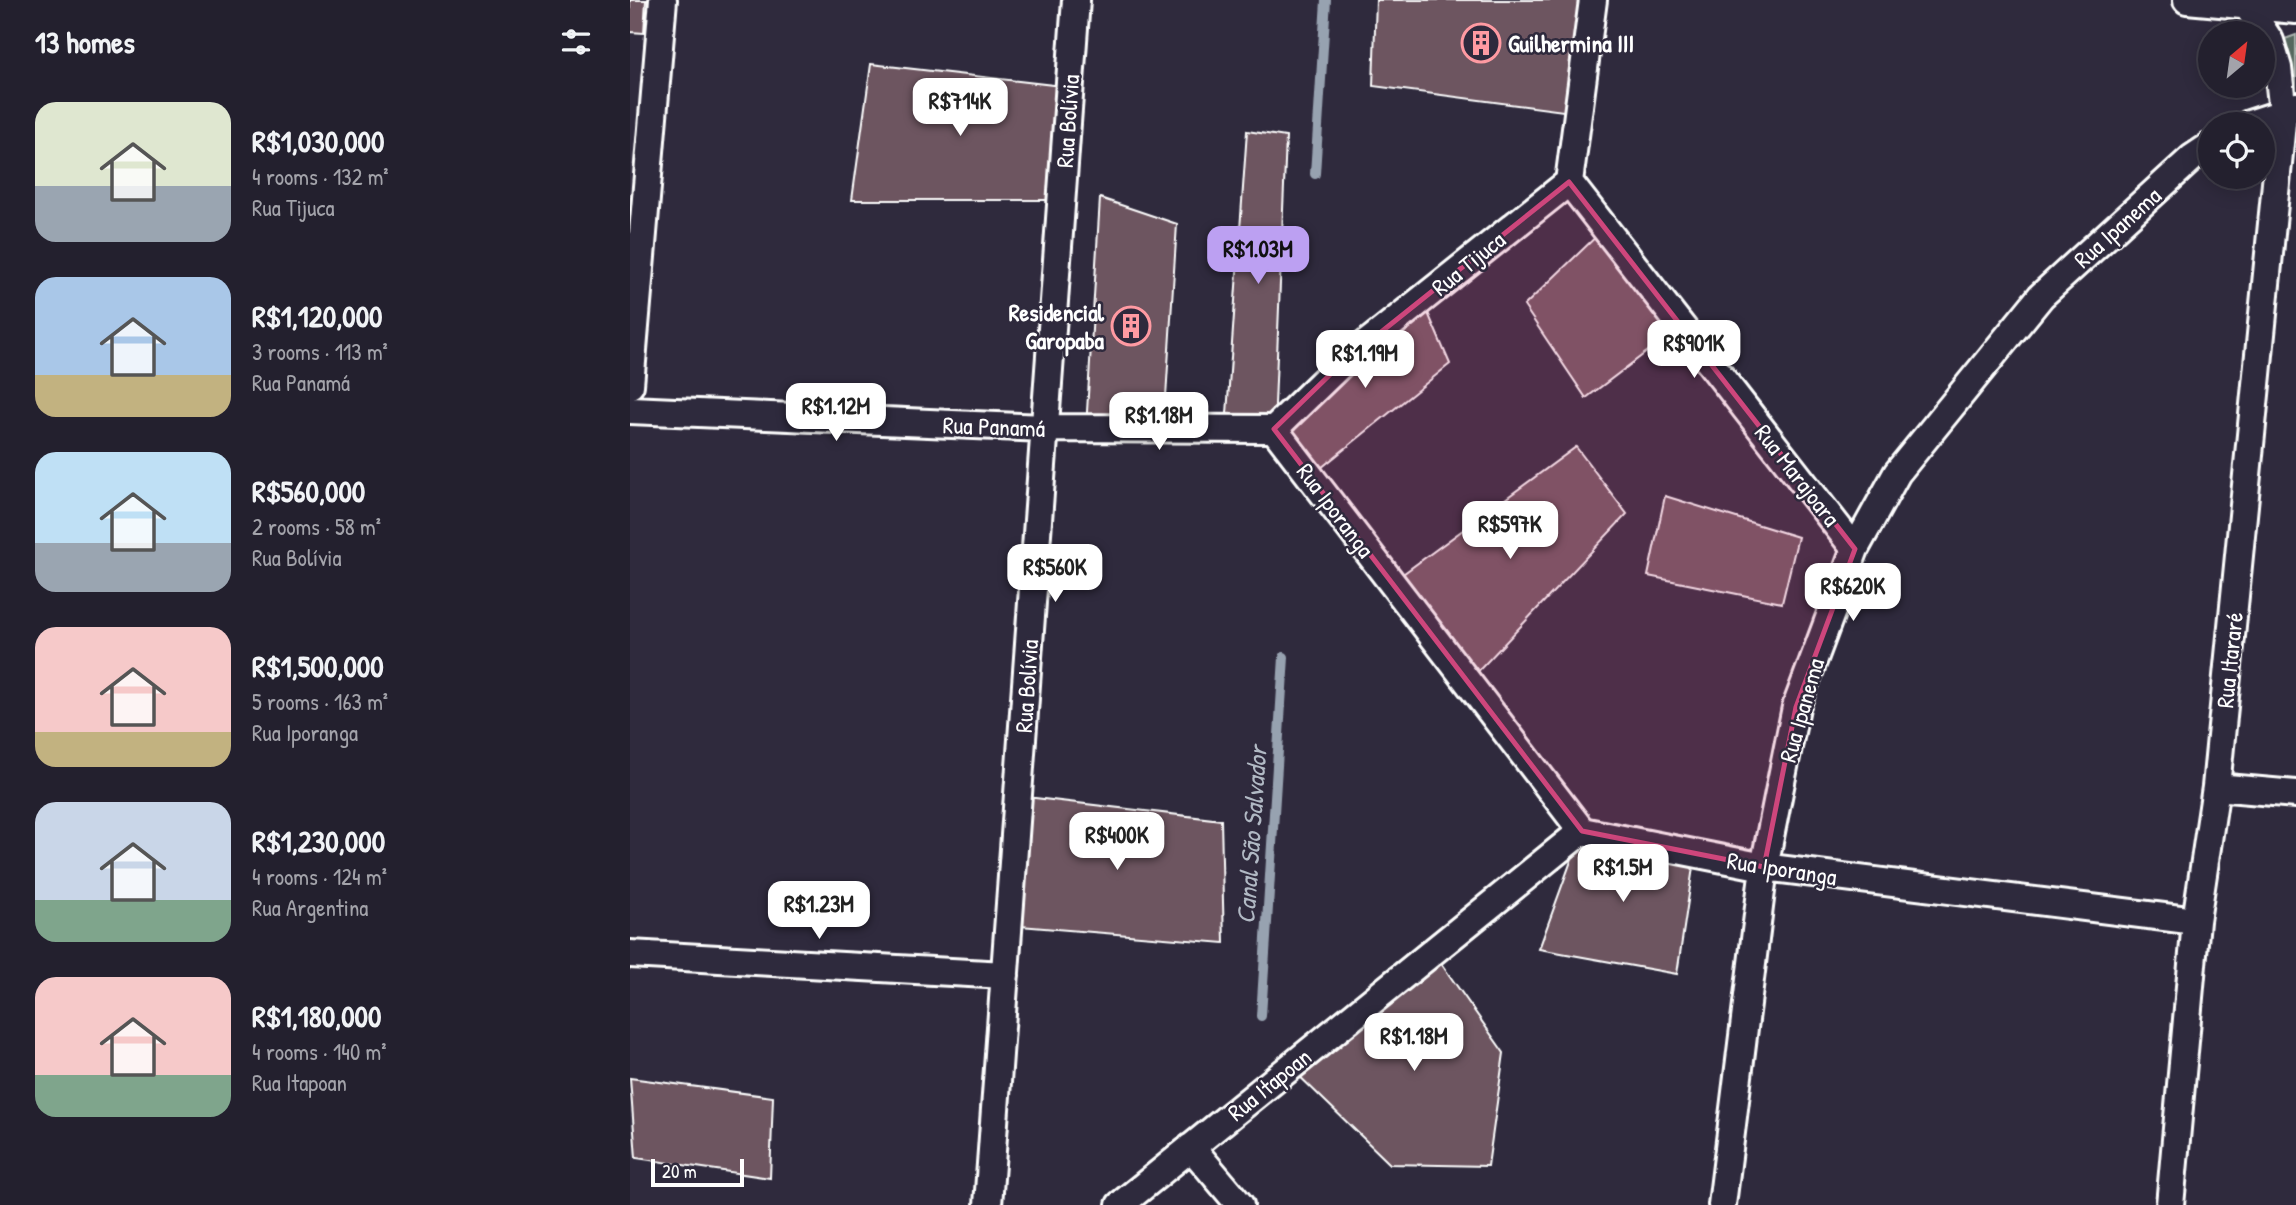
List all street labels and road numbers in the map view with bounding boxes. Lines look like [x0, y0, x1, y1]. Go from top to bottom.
street label: Rua Bolívia [1048, 73, 1086, 169]
street label: Rua Ipanema [2067, 179, 2167, 275]
street label: Rua Tijuca [1425, 224, 1511, 302]
street label: Rua Panamá [942, 408, 1046, 444]
street label: Rua Marajoara [1748, 417, 1848, 533]
street label: Rua Iporanga [1290, 456, 1382, 564]
street label: Rua Itararé [2208, 610, 2250, 709]
street label: Rua Bolívia [1007, 638, 1045, 734]
street label: Rua Ipanema [1771, 654, 1831, 766]
street label: Rua Iporanga [1725, 844, 1839, 892]
street label: Rua Itapoan [1220, 1040, 1318, 1128]

